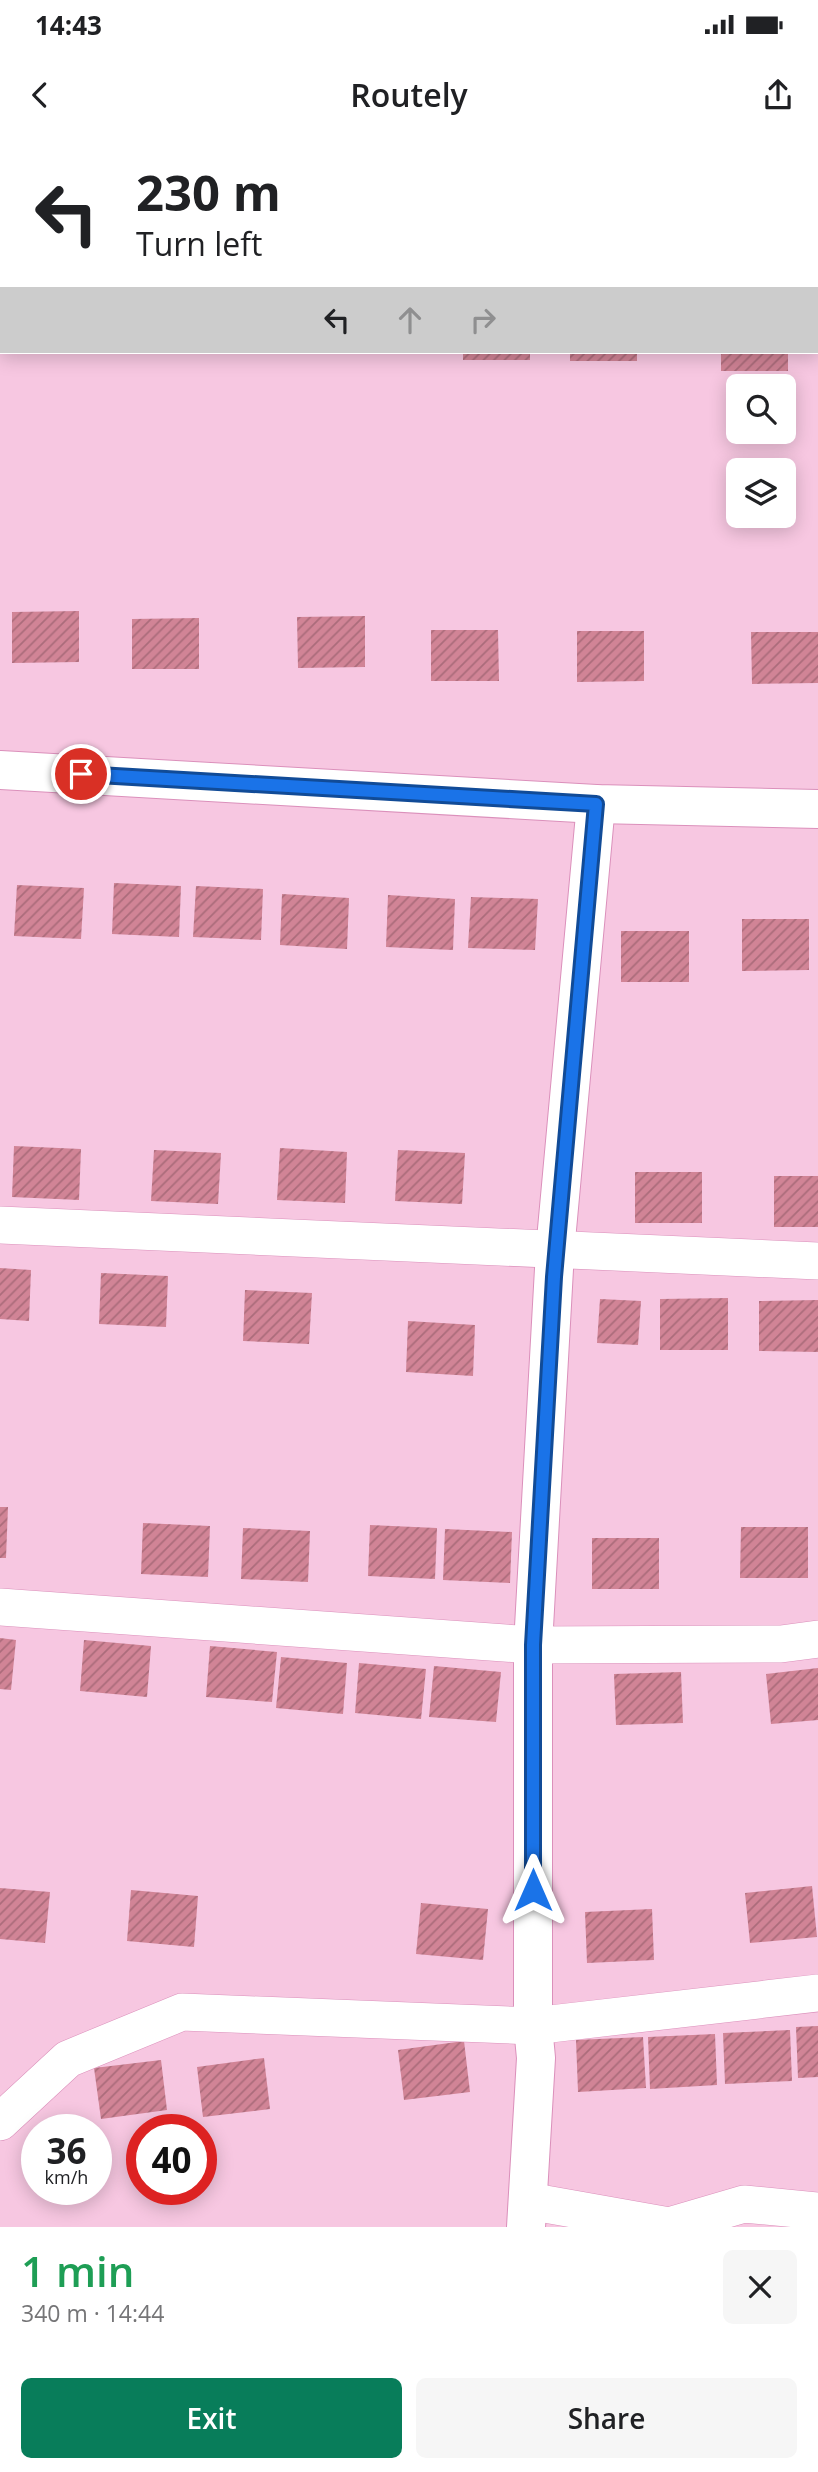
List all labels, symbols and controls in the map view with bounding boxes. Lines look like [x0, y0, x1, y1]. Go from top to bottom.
text: 14:43 [35, 7, 102, 43]
text: Routely [350, 73, 468, 116]
icon: back [21, 76, 59, 114]
icon: share [759, 76, 797, 114]
text: 230 m [136, 159, 281, 225]
icon: left [21, 168, 112, 259]
text: Turn left [136, 222, 262, 265]
icon: left [318, 301, 356, 339]
icon: ahead [391, 301, 429, 339]
icon: right [464, 301, 502, 339]
map controls [726, 374, 796, 528]
button: search [726, 374, 796, 444]
button: layers [726, 458, 796, 528]
pin [51, 744, 111, 804]
icon: arrive [62, 755, 100, 793]
position arrow [496, 1853, 570, 1927]
speed limit sign: 40 [126, 2114, 217, 2205]
text: 36 [46, 2127, 87, 2174]
text: km/h [45, 2165, 88, 2189]
text: 1 min [21, 2242, 134, 2299]
button: close [723, 2250, 797, 2324]
text: 340 m · 14:44 [21, 2297, 164, 2329]
button: Exit [21, 2378, 402, 2458]
button: Share [416, 2378, 797, 2458]

